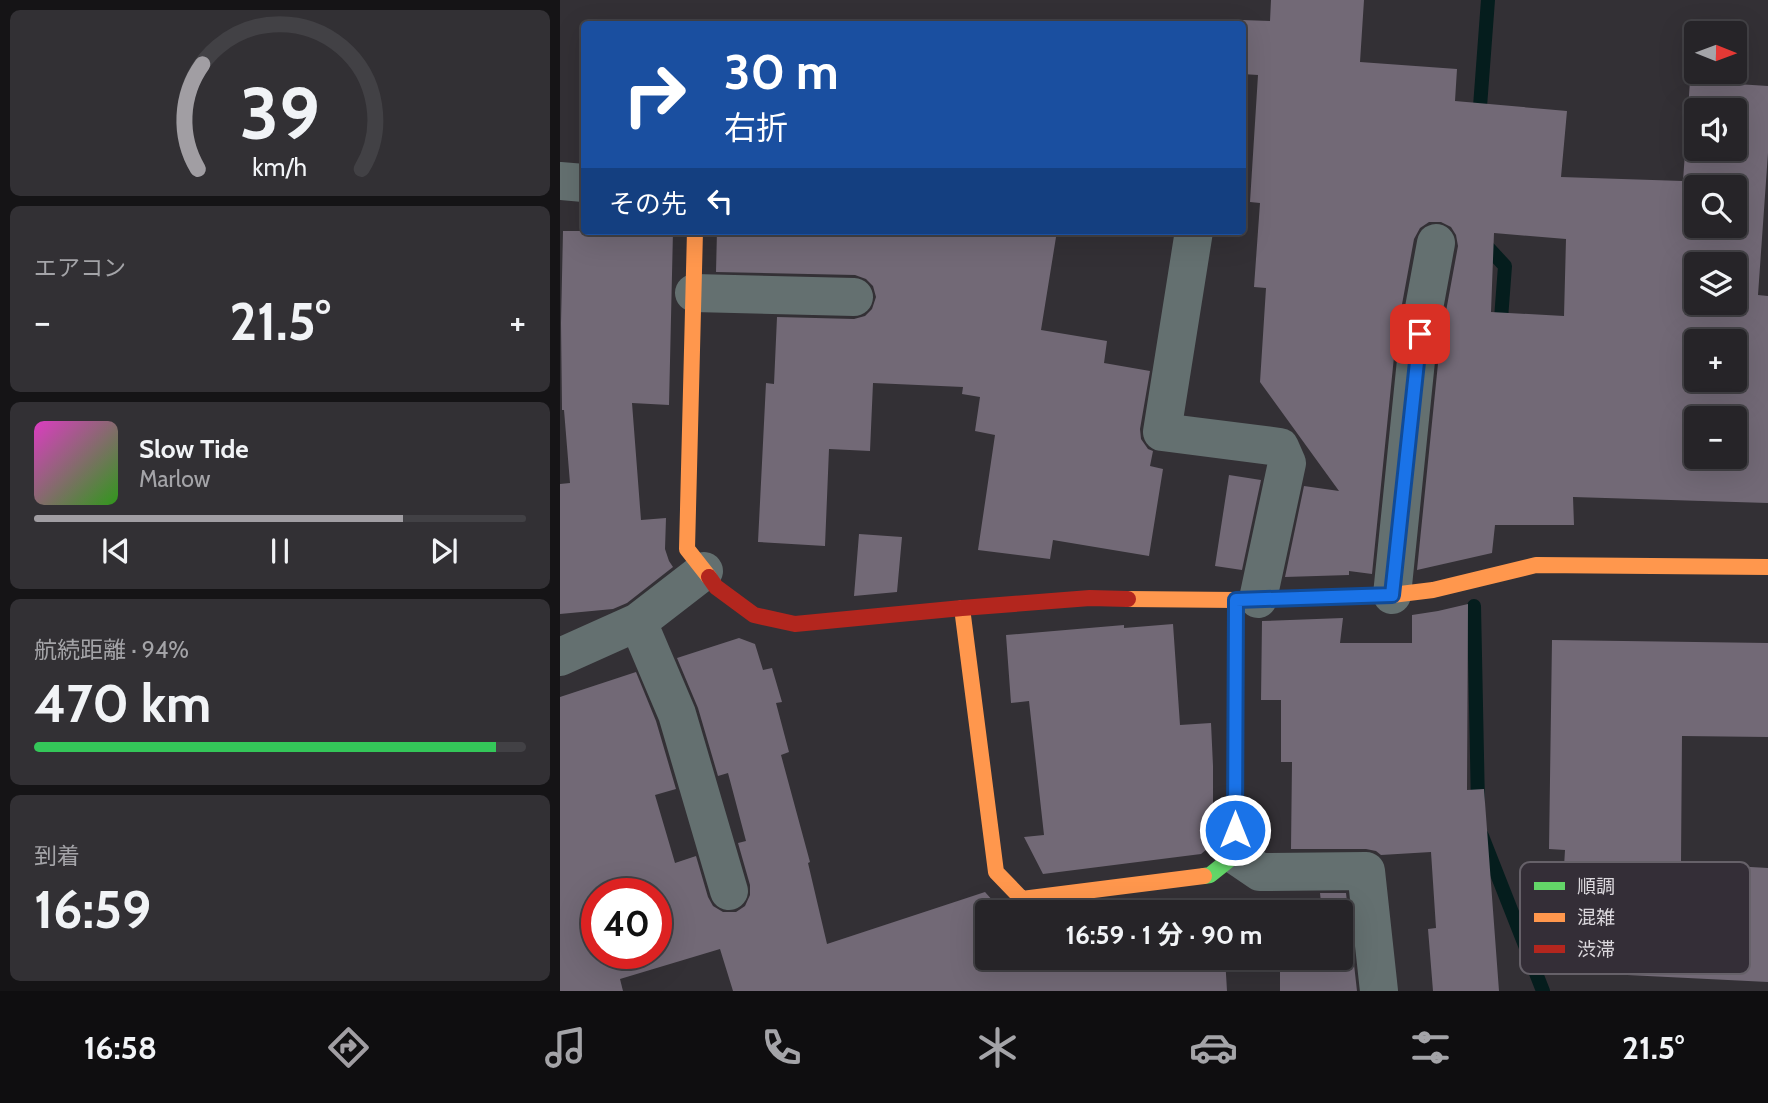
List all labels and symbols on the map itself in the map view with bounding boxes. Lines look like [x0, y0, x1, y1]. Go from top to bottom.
north arrow [1684, 21, 1746, 84]
pin [1390, 304, 1450, 364]
position arrow [1198, 793, 1272, 867]
legend [1520, 862, 1750, 974]
text: 順調 [1577, 875, 1615, 898]
speed limit sign: 40 [581, 878, 672, 969]
text: 混雑 [1577, 906, 1615, 929]
text: 渋滞 [1577, 938, 1615, 961]

